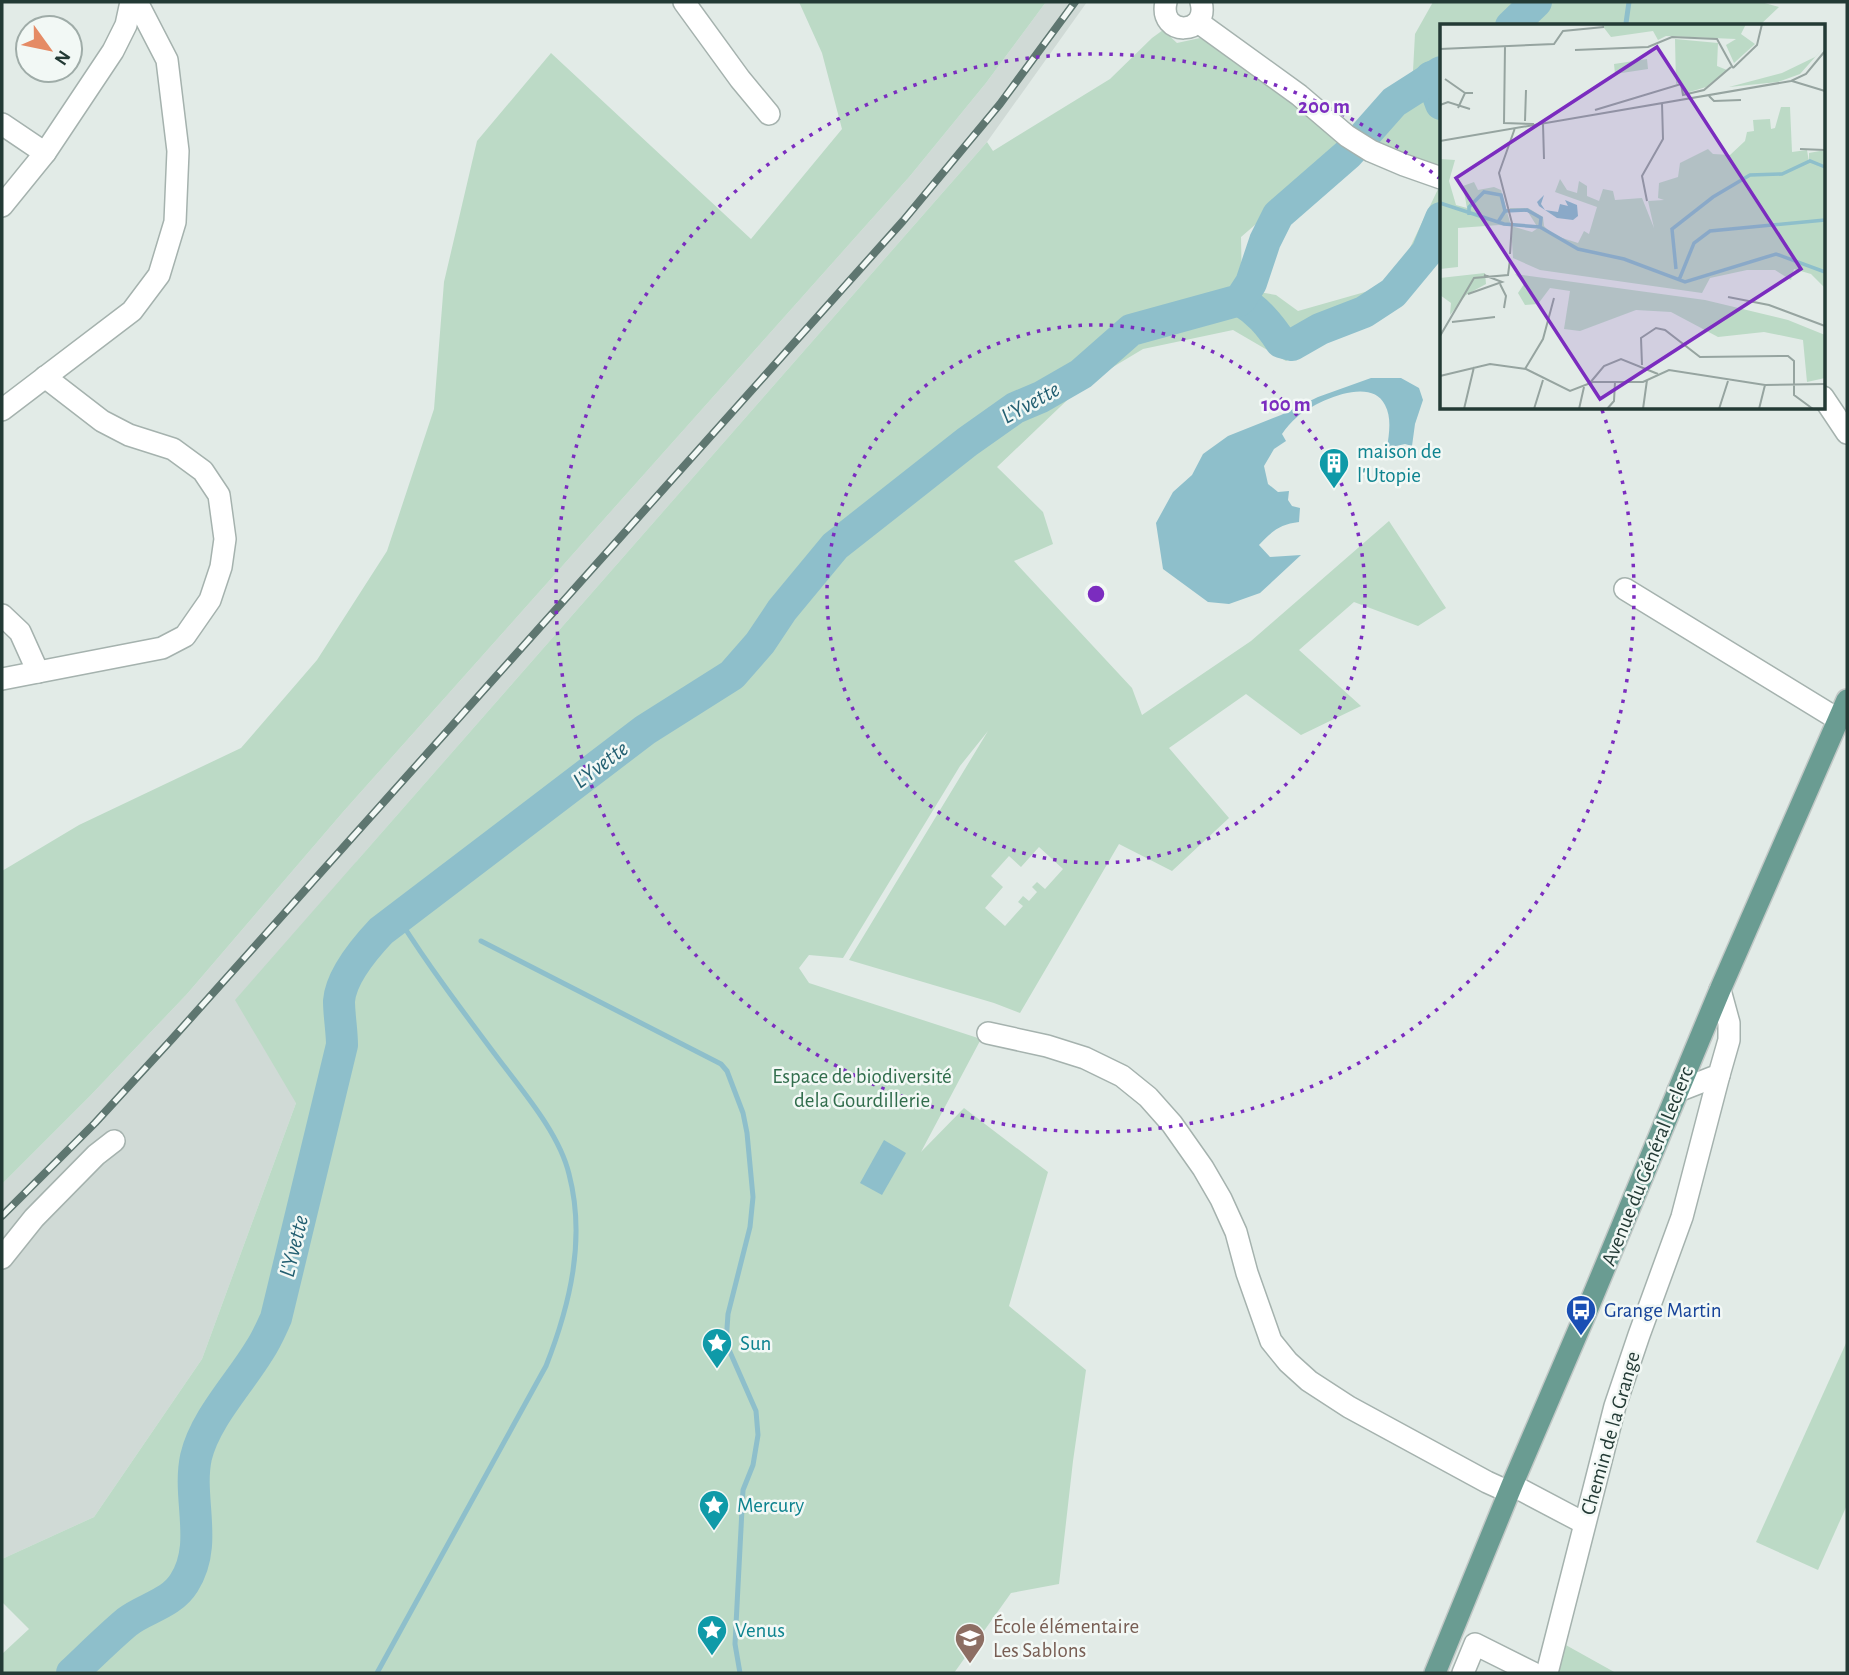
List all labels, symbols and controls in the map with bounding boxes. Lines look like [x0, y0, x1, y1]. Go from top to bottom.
north arrow [14, 14, 84, 84]
inset map [1440, 24, 1825, 410]
text: N [50, 47, 74, 68]
text: 200 m [1298, 96, 1350, 117]
water label: L'Yvette [998, 378, 1064, 429]
text: 100 m [1261, 394, 1311, 415]
place label: maison de l'Utopie [1357, 441, 1441, 486]
building icon: maison de l'Utopie [1317, 446, 1351, 490]
centre of rings [1084, 582, 1108, 606]
water label: L'Yvette [569, 737, 633, 793]
street label: Avenue du Général Leclerc [1598, 1064, 1697, 1269]
park label: Espace de biodiversité dela Gourdillerie [772, 1066, 952, 1111]
water label: L'Yvette [276, 1213, 313, 1280]
bus stop icon: Grange Martin [1564, 1293, 1598, 1337]
place label: Grange Martin [1604, 1300, 1722, 1321]
place icon: Sun [700, 1326, 734, 1370]
place label: Sun [740, 1333, 771, 1354]
street label: Chemin de la Grange [1577, 1349, 1644, 1517]
place icon: Mercury [697, 1488, 731, 1532]
place label: Mercury [737, 1495, 804, 1516]
place icon: Venus [695, 1613, 729, 1657]
place label: École élémentaire Les Sablons [993, 1614, 1139, 1661]
place label: Venus [735, 1620, 785, 1641]
school or university icon: École élémentaire Les Sablons [953, 1621, 987, 1665]

